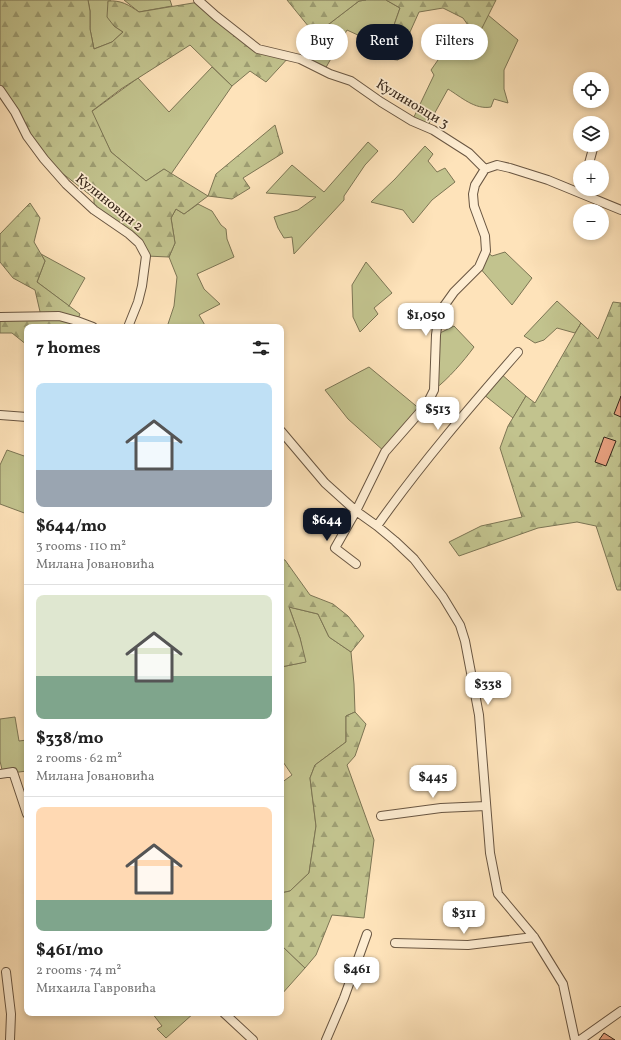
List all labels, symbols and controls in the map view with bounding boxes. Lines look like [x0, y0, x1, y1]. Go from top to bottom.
chip: Buy [296, 24, 348, 60]
chip: Rent [356, 24, 413, 60]
chip: Filters [421, 24, 488, 60]
map controls [573, 72, 609, 240]
button: locate [573, 72, 609, 108]
street label: Кулиновци 3 [372, 75, 452, 134]
button: layers [573, 116, 609, 152]
button: + [573, 160, 609, 196]
street label: Кулиновци 2 [71, 170, 147, 236]
button: − [573, 204, 609, 240]
pin: $1,050 [393, 303, 459, 337]
text: $1,050 [407, 307, 445, 325]
text: 7 homes [36, 337, 101, 360]
icon: filters [250, 337, 272, 359]
pin: $513 [414, 397, 462, 431]
text: $513 [425, 401, 451, 419]
icon: home [118, 409, 190, 481]
pin: $644 [303, 508, 351, 542]
text: $644 [312, 512, 342, 530]
text: $644/mo [36, 515, 107, 538]
text: 3 rooms · 110 m² [36, 538, 126, 556]
text: Милана Јовановића [36, 556, 154, 574]
icon: home [118, 621, 190, 693]
pin: $338 [464, 672, 512, 706]
text: $338 [474, 676, 502, 694]
text: $338/mo [36, 727, 103, 750]
text: 2 rooms · 62 m² [36, 750, 122, 768]
pin: $445 [409, 765, 457, 799]
text: Милана Јовановића [36, 768, 154, 786]
text: $445 [418, 769, 448, 787]
icon: home [118, 833, 190, 905]
pin: $311 [440, 901, 488, 935]
text: $311 [452, 905, 476, 923]
text: $461/mo [36, 939, 103, 962]
pin: $461 [333, 957, 381, 991]
text: $461 [343, 961, 371, 979]
text: 2 rooms · 74 m² [36, 962, 121, 980]
text: Михаила Гавровића [36, 980, 156, 998]

